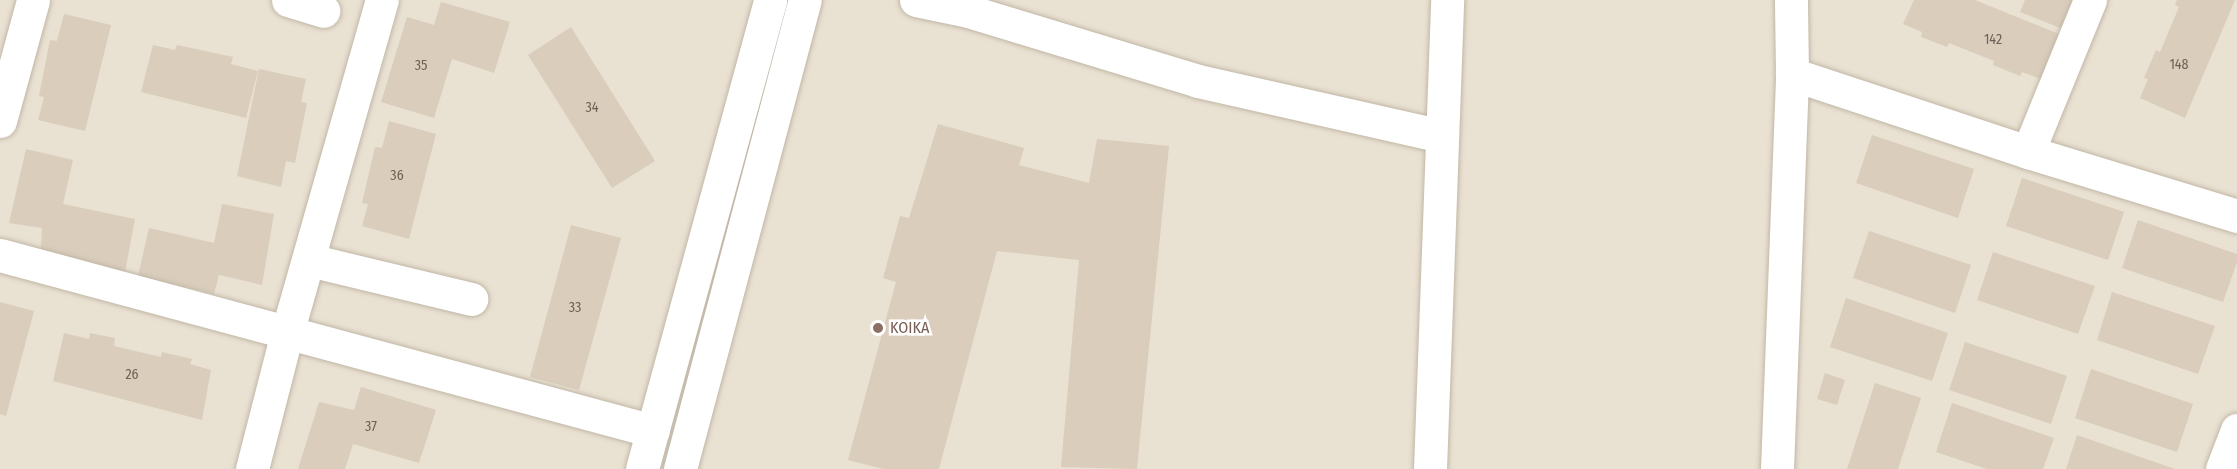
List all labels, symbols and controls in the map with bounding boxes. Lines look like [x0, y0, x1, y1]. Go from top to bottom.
house number: 142 [1984, 32, 2002, 48]
house number: 148 [2169, 57, 2189, 73]
house number: 35 [415, 58, 427, 74]
house number: 34 [585, 100, 599, 116]
house number: 36 [390, 168, 404, 184]
house number: 33 [569, 300, 581, 316]
place label: KOIKA [890, 318, 929, 338]
marker: KOIKA [871, 321, 885, 335]
house number: 26 [125, 367, 139, 383]
house number: 37 [365, 419, 377, 435]

